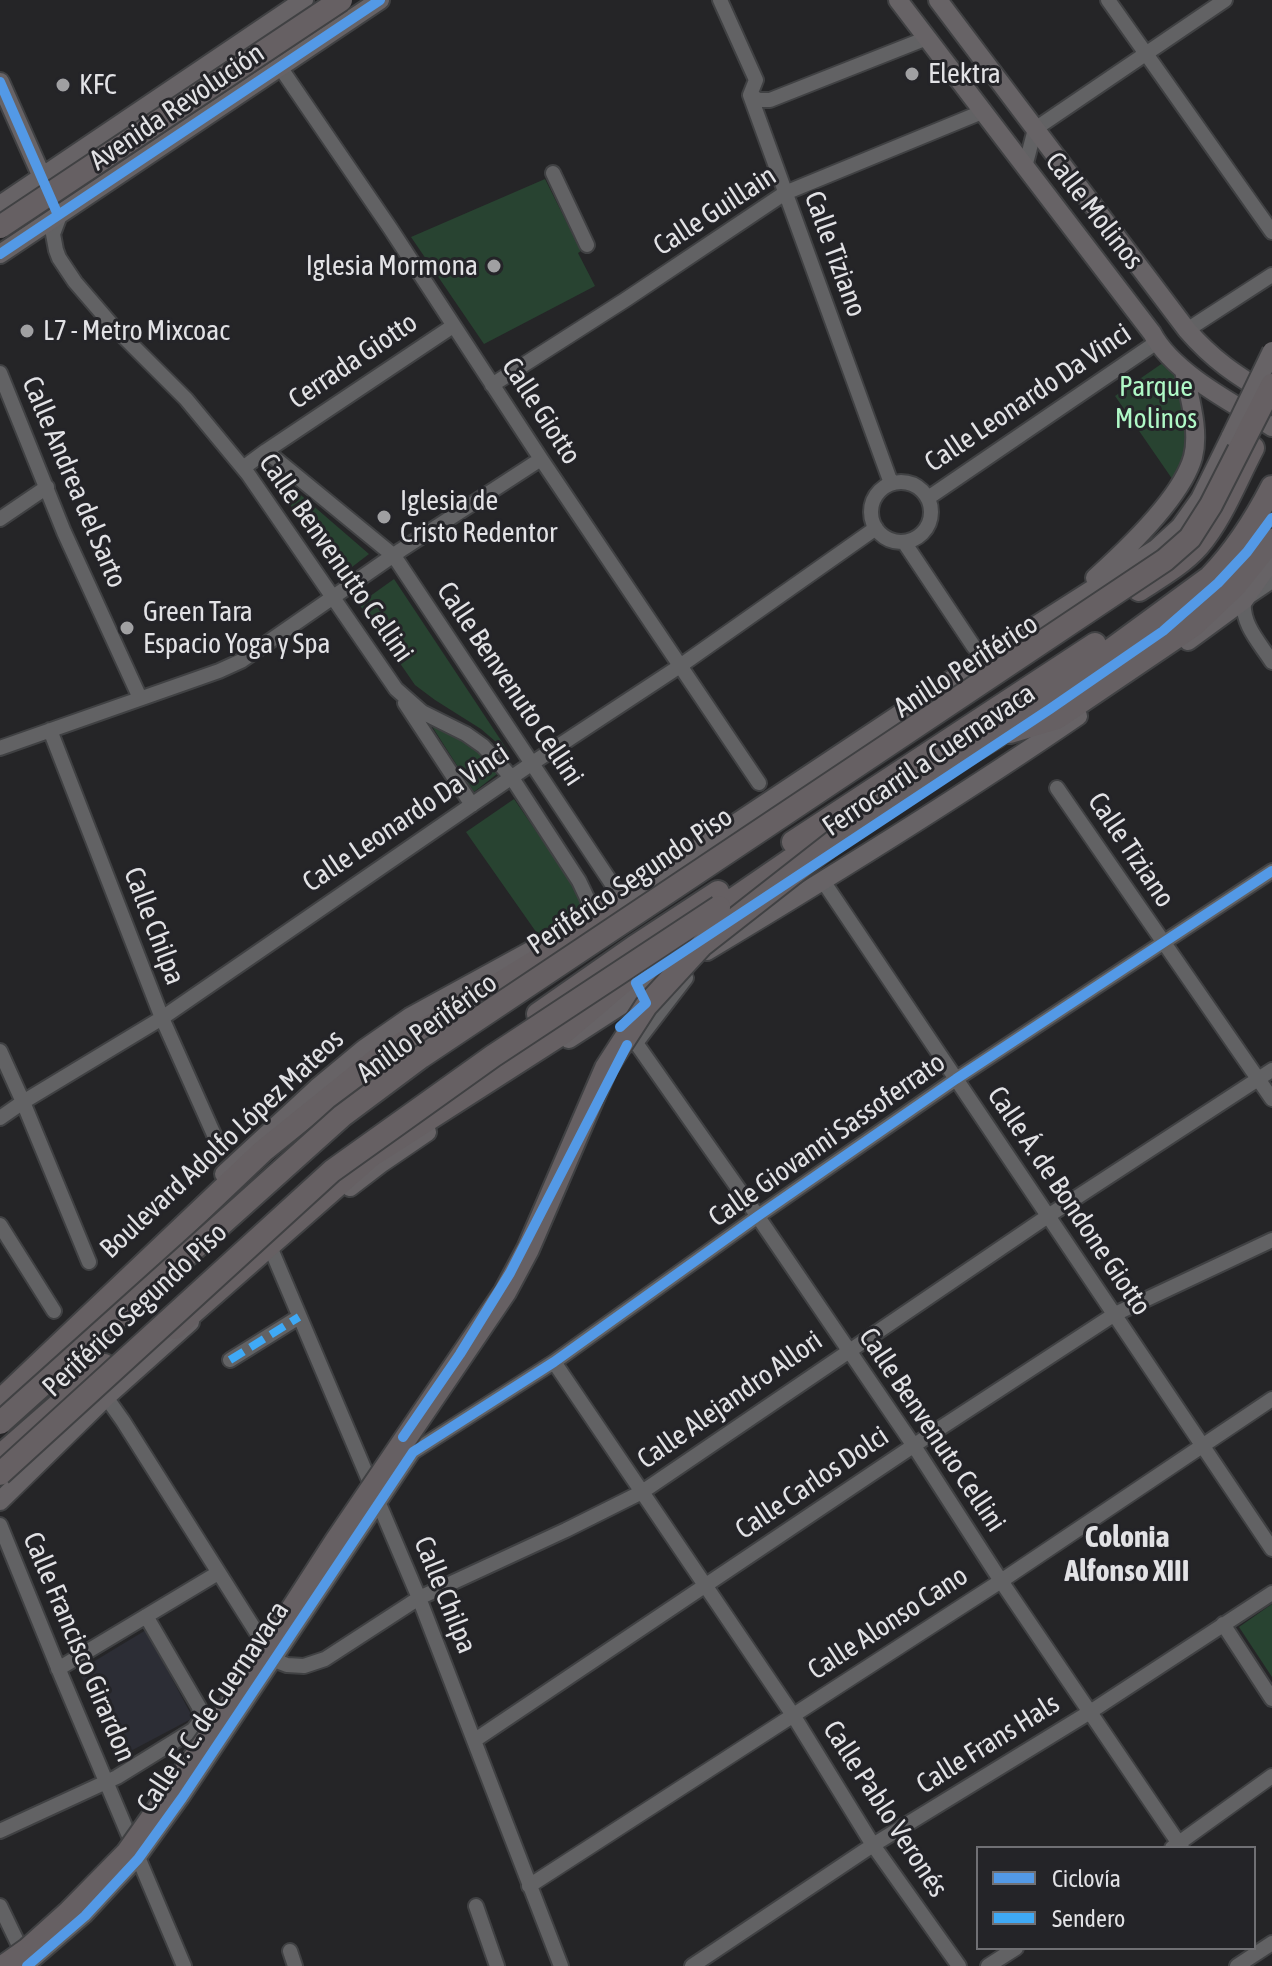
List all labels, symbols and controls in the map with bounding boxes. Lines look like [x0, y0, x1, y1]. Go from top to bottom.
street label: Avenida Revolución [83, 36, 271, 178]
place label: Elektra [928, 57, 1001, 91]
marker: Elektra [903, 65, 921, 83]
place label: KFC [79, 68, 117, 102]
marker: KFC [54, 76, 72, 94]
street label: Calle Molinos [1038, 146, 1150, 276]
street label: Calle Guillain [647, 159, 783, 263]
street label: Calle Tiziano [797, 187, 873, 321]
place label: Iglesia Mormona [306, 249, 478, 283]
marker: Iglesia Mormona [485, 257, 503, 275]
street label: Cerrada Giotto [282, 306, 424, 416]
place label: L7 - Metro Mixcoac [43, 314, 230, 348]
street label: Calle Leonardo Da Vinci [918, 317, 1138, 479]
marker: L7 - Metro Mixcoac [18, 322, 36, 340]
street label: Calle Giotto [494, 351, 588, 471]
park label: Parque Molinos [1115, 370, 1197, 436]
street label: Calle Andrea del Sarto [14, 371, 134, 593]
street label: Calle Benvenutto Cellini [251, 447, 421, 669]
place label: Iglesia de Cristo Redentor [400, 484, 557, 550]
marker: Iglesia de Cristo Redentor [375, 508, 393, 526]
street label: Calle Benvenuto Cellini [429, 576, 591, 792]
place label: Green Tara Espacio Yoga y Spa [143, 595, 331, 661]
street label: Anillo Periférico [888, 607, 1044, 725]
marker: Green Tara Espacio Yoga y Spa [118, 619, 136, 637]
street label: Ferrocarril a Cuernavaca [816, 676, 1042, 844]
street label: Calle Leonardo Da Vinci [296, 737, 516, 899]
street label: Calle Tiziano [1080, 786, 1182, 914]
street label: Periférico Segundo Piso [521, 800, 739, 962]
street label: Calle Chilpa [116, 863, 192, 989]
street label: Anillo Periférico [350, 966, 504, 1090]
street label: Boulevard Adolfo López Mateos [93, 1022, 351, 1266]
street label: Calle Giovanni Sassoferrato [702, 1046, 952, 1234]
street label: Calle Á. de Bondone Giotto [980, 1080, 1158, 1322]
street label: Periférico Segundo Piso [36, 1216, 234, 1404]
street label: Calle Benvenuto Cellini [851, 1322, 1013, 1538]
street label: Calle Alejandro Allori [631, 1324, 829, 1476]
street label: Calle Carlos Dolci [729, 1419, 895, 1547]
district label: Colonia Alfonso XIII [1065, 1520, 1189, 1590]
street label: Calle Francisco Girardon [15, 1527, 143, 1767]
street label: Calle Chilpa [406, 1532, 484, 1658]
street label: Calle Alonso Cano [802, 1559, 974, 1687]
street label: Calle F. C. de Cuernavaca [130, 1595, 296, 1819]
street label: Calle Frans Hals [910, 1687, 1066, 1801]
street label: Calle Pablo Veronés [815, 1715, 955, 1903]
legend [976, 1846, 1256, 1950]
text: Ciclovía [1052, 1865, 1121, 1892]
text: Sendero [1052, 1905, 1125, 1932]

